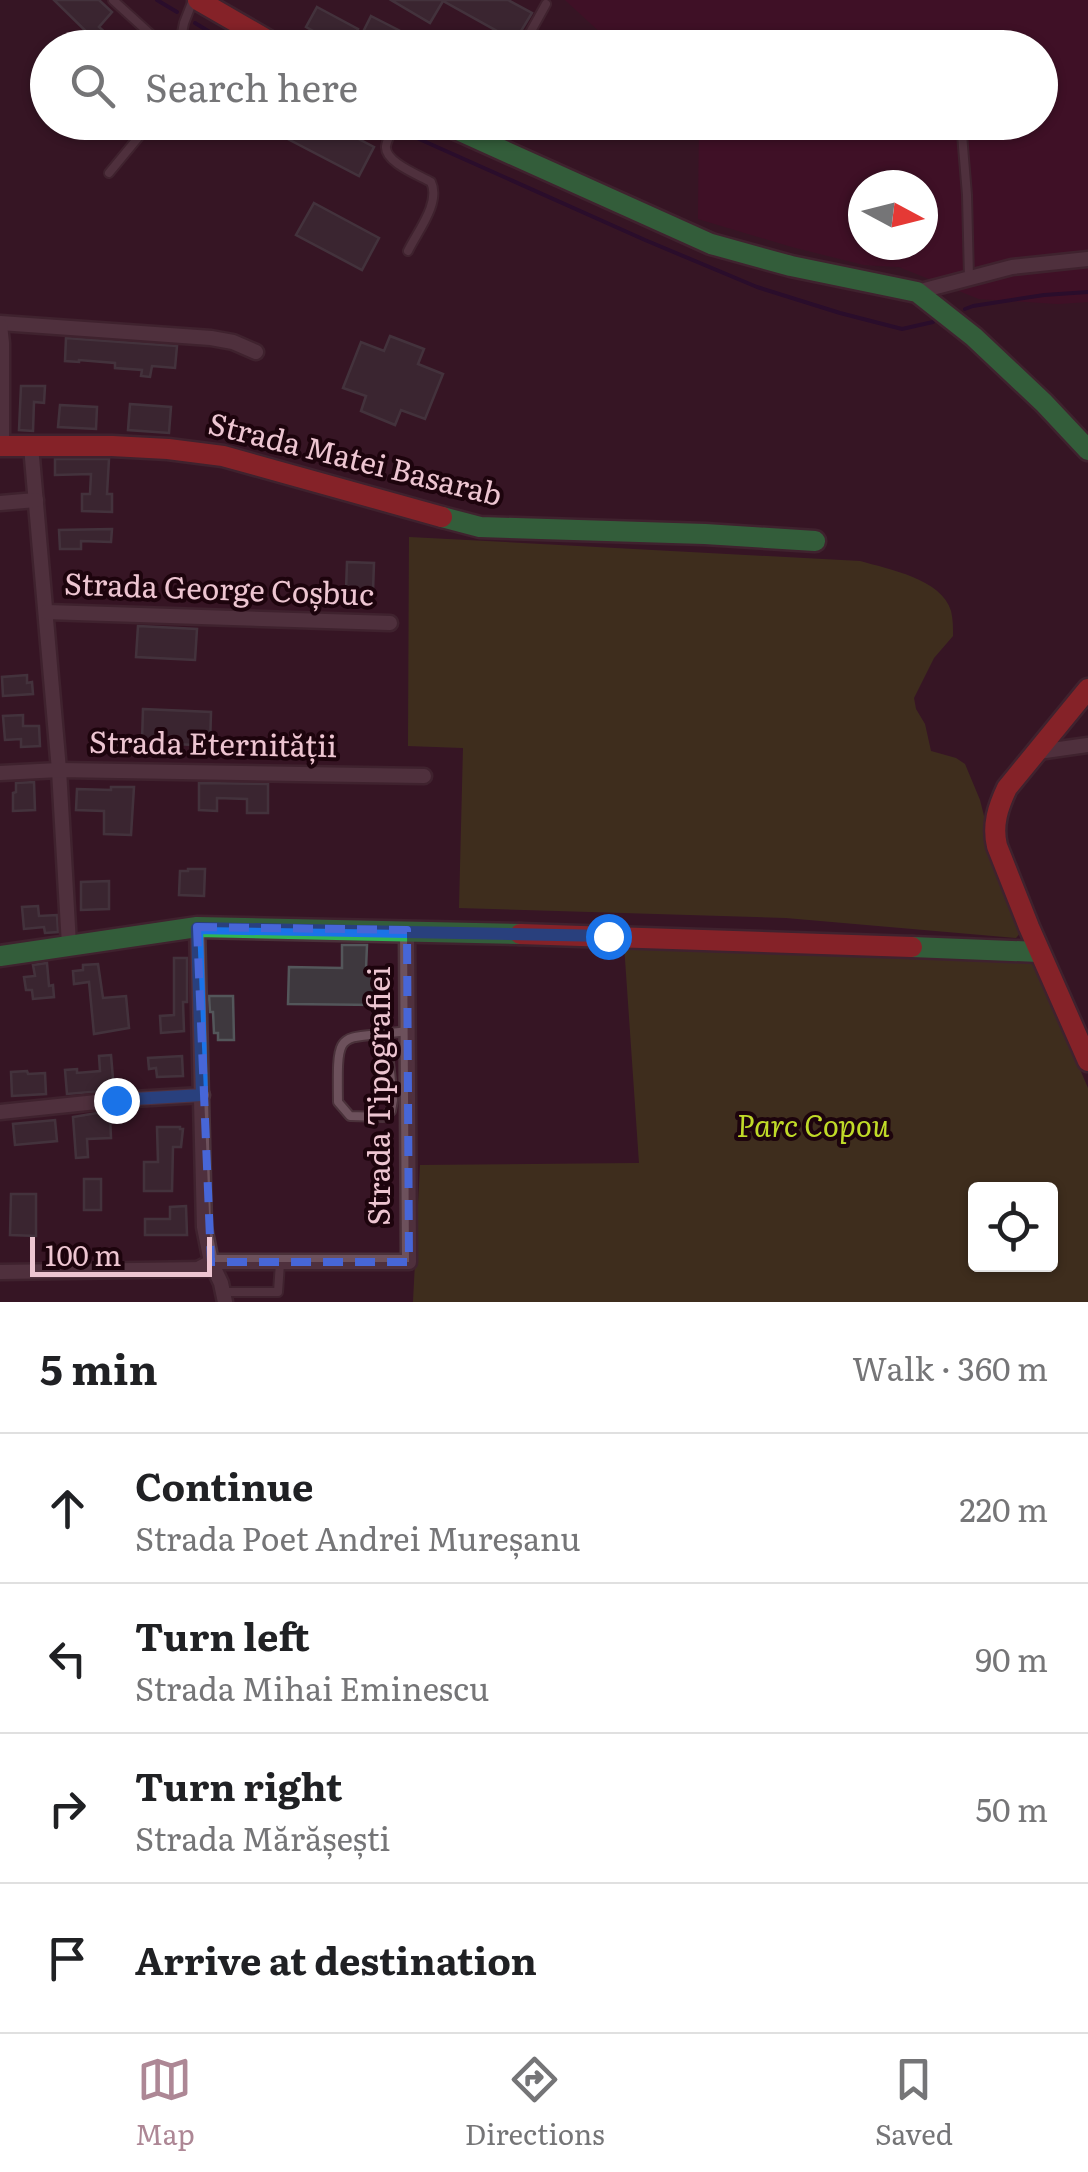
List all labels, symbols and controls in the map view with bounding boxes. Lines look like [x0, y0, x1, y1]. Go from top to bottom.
search box [30, 30, 1058, 140]
text: Search here [145, 57, 358, 114]
icon: search [65, 58, 120, 113]
north arrow [848, 170, 938, 260]
street label: Strada Matei Basarab [204, 399, 507, 515]
street label: Strada George Coșbuc [63, 560, 375, 614]
street label: Strada Eternității [89, 718, 337, 766]
route start [586, 914, 632, 960]
street label: Strada Tipografiei [355, 966, 399, 1226]
route end [94, 1078, 140, 1124]
park label: Parc Copou [737, 1102, 890, 1146]
map controls [968, 1182, 1058, 1272]
button: locate [968, 1182, 1058, 1272]
scale bar [30, 1232, 212, 1276]
text: 100 m [45, 1233, 122, 1275]
text: 5 min [40, 1336, 158, 1398]
text: Walk · 360 m [852, 1343, 1048, 1391]
text: Continue [135, 1456, 313, 1513]
icon: ahead [40, 1481, 95, 1536]
text: 220 m [960, 1484, 1048, 1532]
text: Strada Poet Andrei Mureșanu [135, 1513, 581, 1561]
text: Turn left [135, 1606, 310, 1663]
icon: left [40, 1631, 95, 1686]
text: 90 m [975, 1634, 1048, 1682]
text: Strada Mihai Eminescu [135, 1663, 489, 1711]
text: Turn right [135, 1756, 342, 1813]
icon: right [40, 1781, 95, 1836]
text: 50 m [976, 1784, 1048, 1832]
text: Strada Mărășești [135, 1813, 390, 1861]
text: Arrive at destination [135, 1930, 537, 1987]
icon: arrive [40, 1931, 95, 1986]
tab: Map [135, 2052, 195, 2154]
tab: Directions [465, 2052, 605, 2154]
tab: Saved [875, 2052, 953, 2154]

